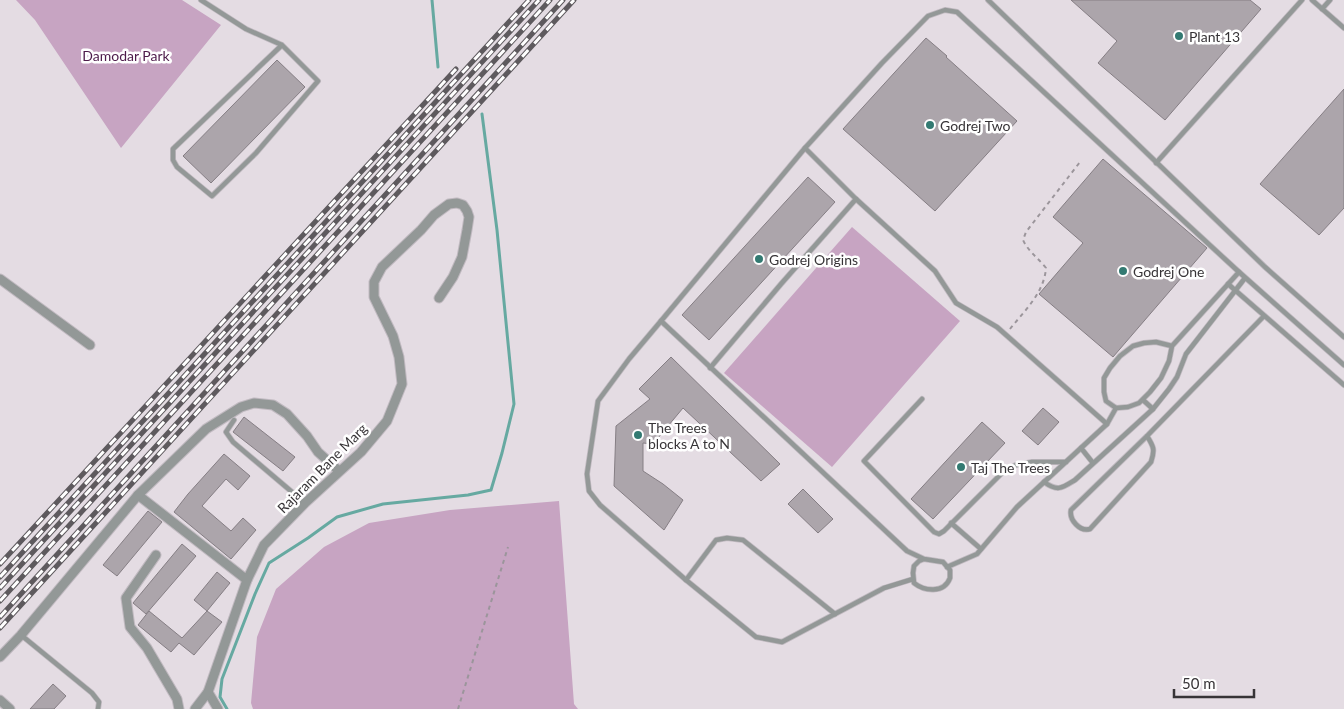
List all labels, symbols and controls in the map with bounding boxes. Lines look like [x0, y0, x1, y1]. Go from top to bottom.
place label: Plant 13 [1189, 28, 1240, 45]
marker: Plant 13 [1173, 30, 1185, 42]
park label: Damodar Park [82, 47, 171, 64]
place label: Godrej Two [940, 117, 1011, 134]
marker: Godrej Two [924, 119, 936, 131]
place label: Godrej Origins [769, 251, 858, 268]
marker: Godrej Origins [753, 253, 765, 265]
place label: Godrej One [1133, 263, 1204, 280]
marker: Godrej One [1117, 265, 1129, 277]
place label: The Trees blocks A to N [648, 419, 730, 452]
street label: Rajaram Bane Marg [274, 420, 370, 516]
marker: The Trees blocks A to N [632, 429, 644, 441]
place label: Taj The Trees [971, 459, 1050, 476]
marker: Taj The Trees [955, 461, 967, 473]
scale bar [1174, 666, 1254, 698]
text: 50 m [1182, 674, 1216, 692]

